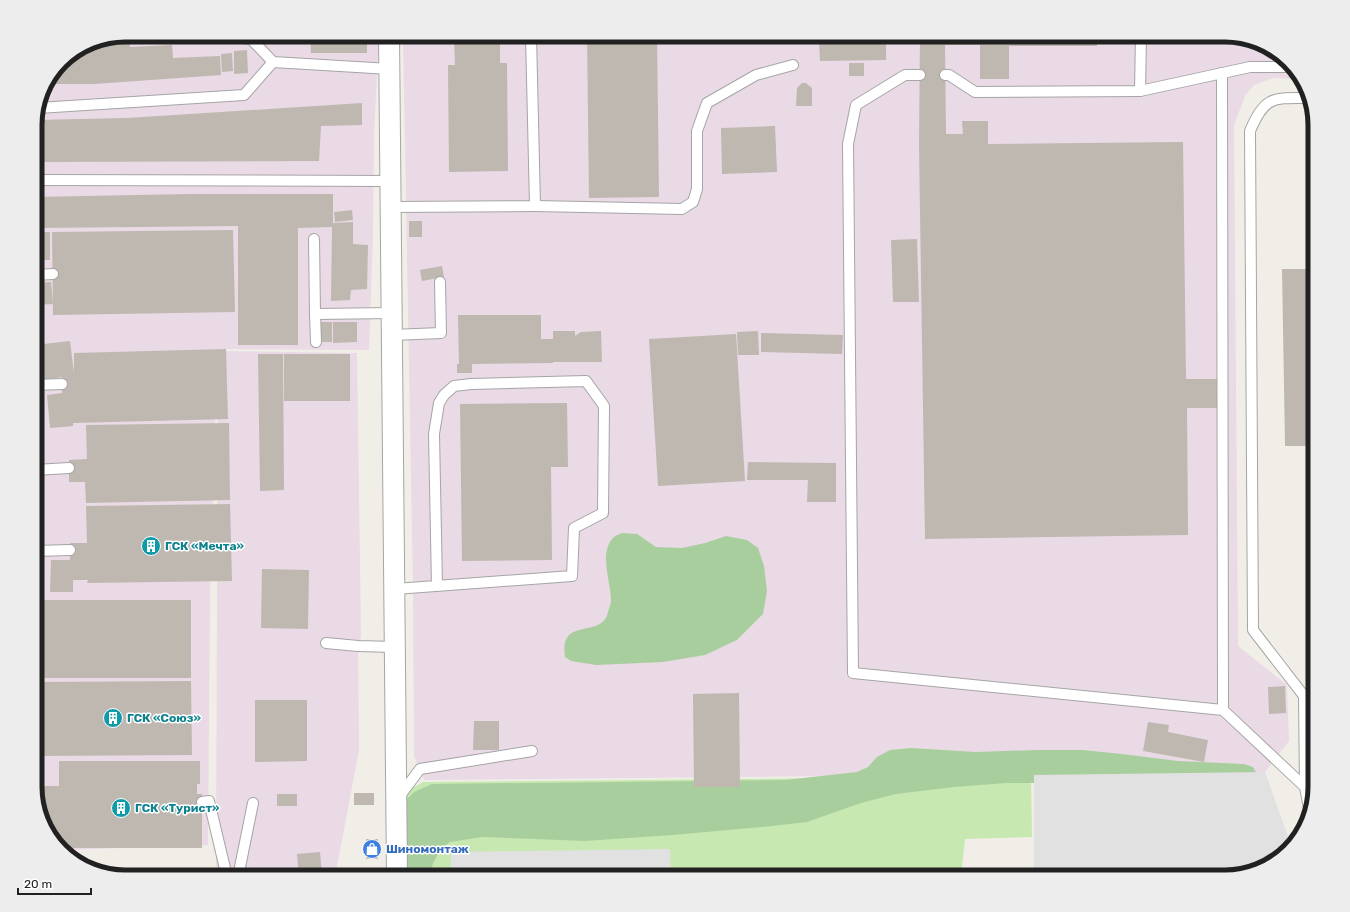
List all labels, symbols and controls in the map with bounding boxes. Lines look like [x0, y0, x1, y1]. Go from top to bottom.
building icon: ГСК «Мечта» [140, 535, 162, 557]
place label: ГСК «Мечта» [165, 539, 244, 553]
building icon: ГСК «Союз» [102, 707, 124, 729]
place label: ГСК «Союз» [127, 711, 201, 725]
building icon: ГСК «Турист» [110, 797, 132, 819]
place label: ГСК «Турист» [135, 801, 220, 815]
shop icon: Шиномонтаж [361, 838, 383, 860]
place label: Шиномонтаж [386, 842, 469, 856]
scale bar [18, 870, 91, 896]
text: 20 m [24, 877, 52, 891]

